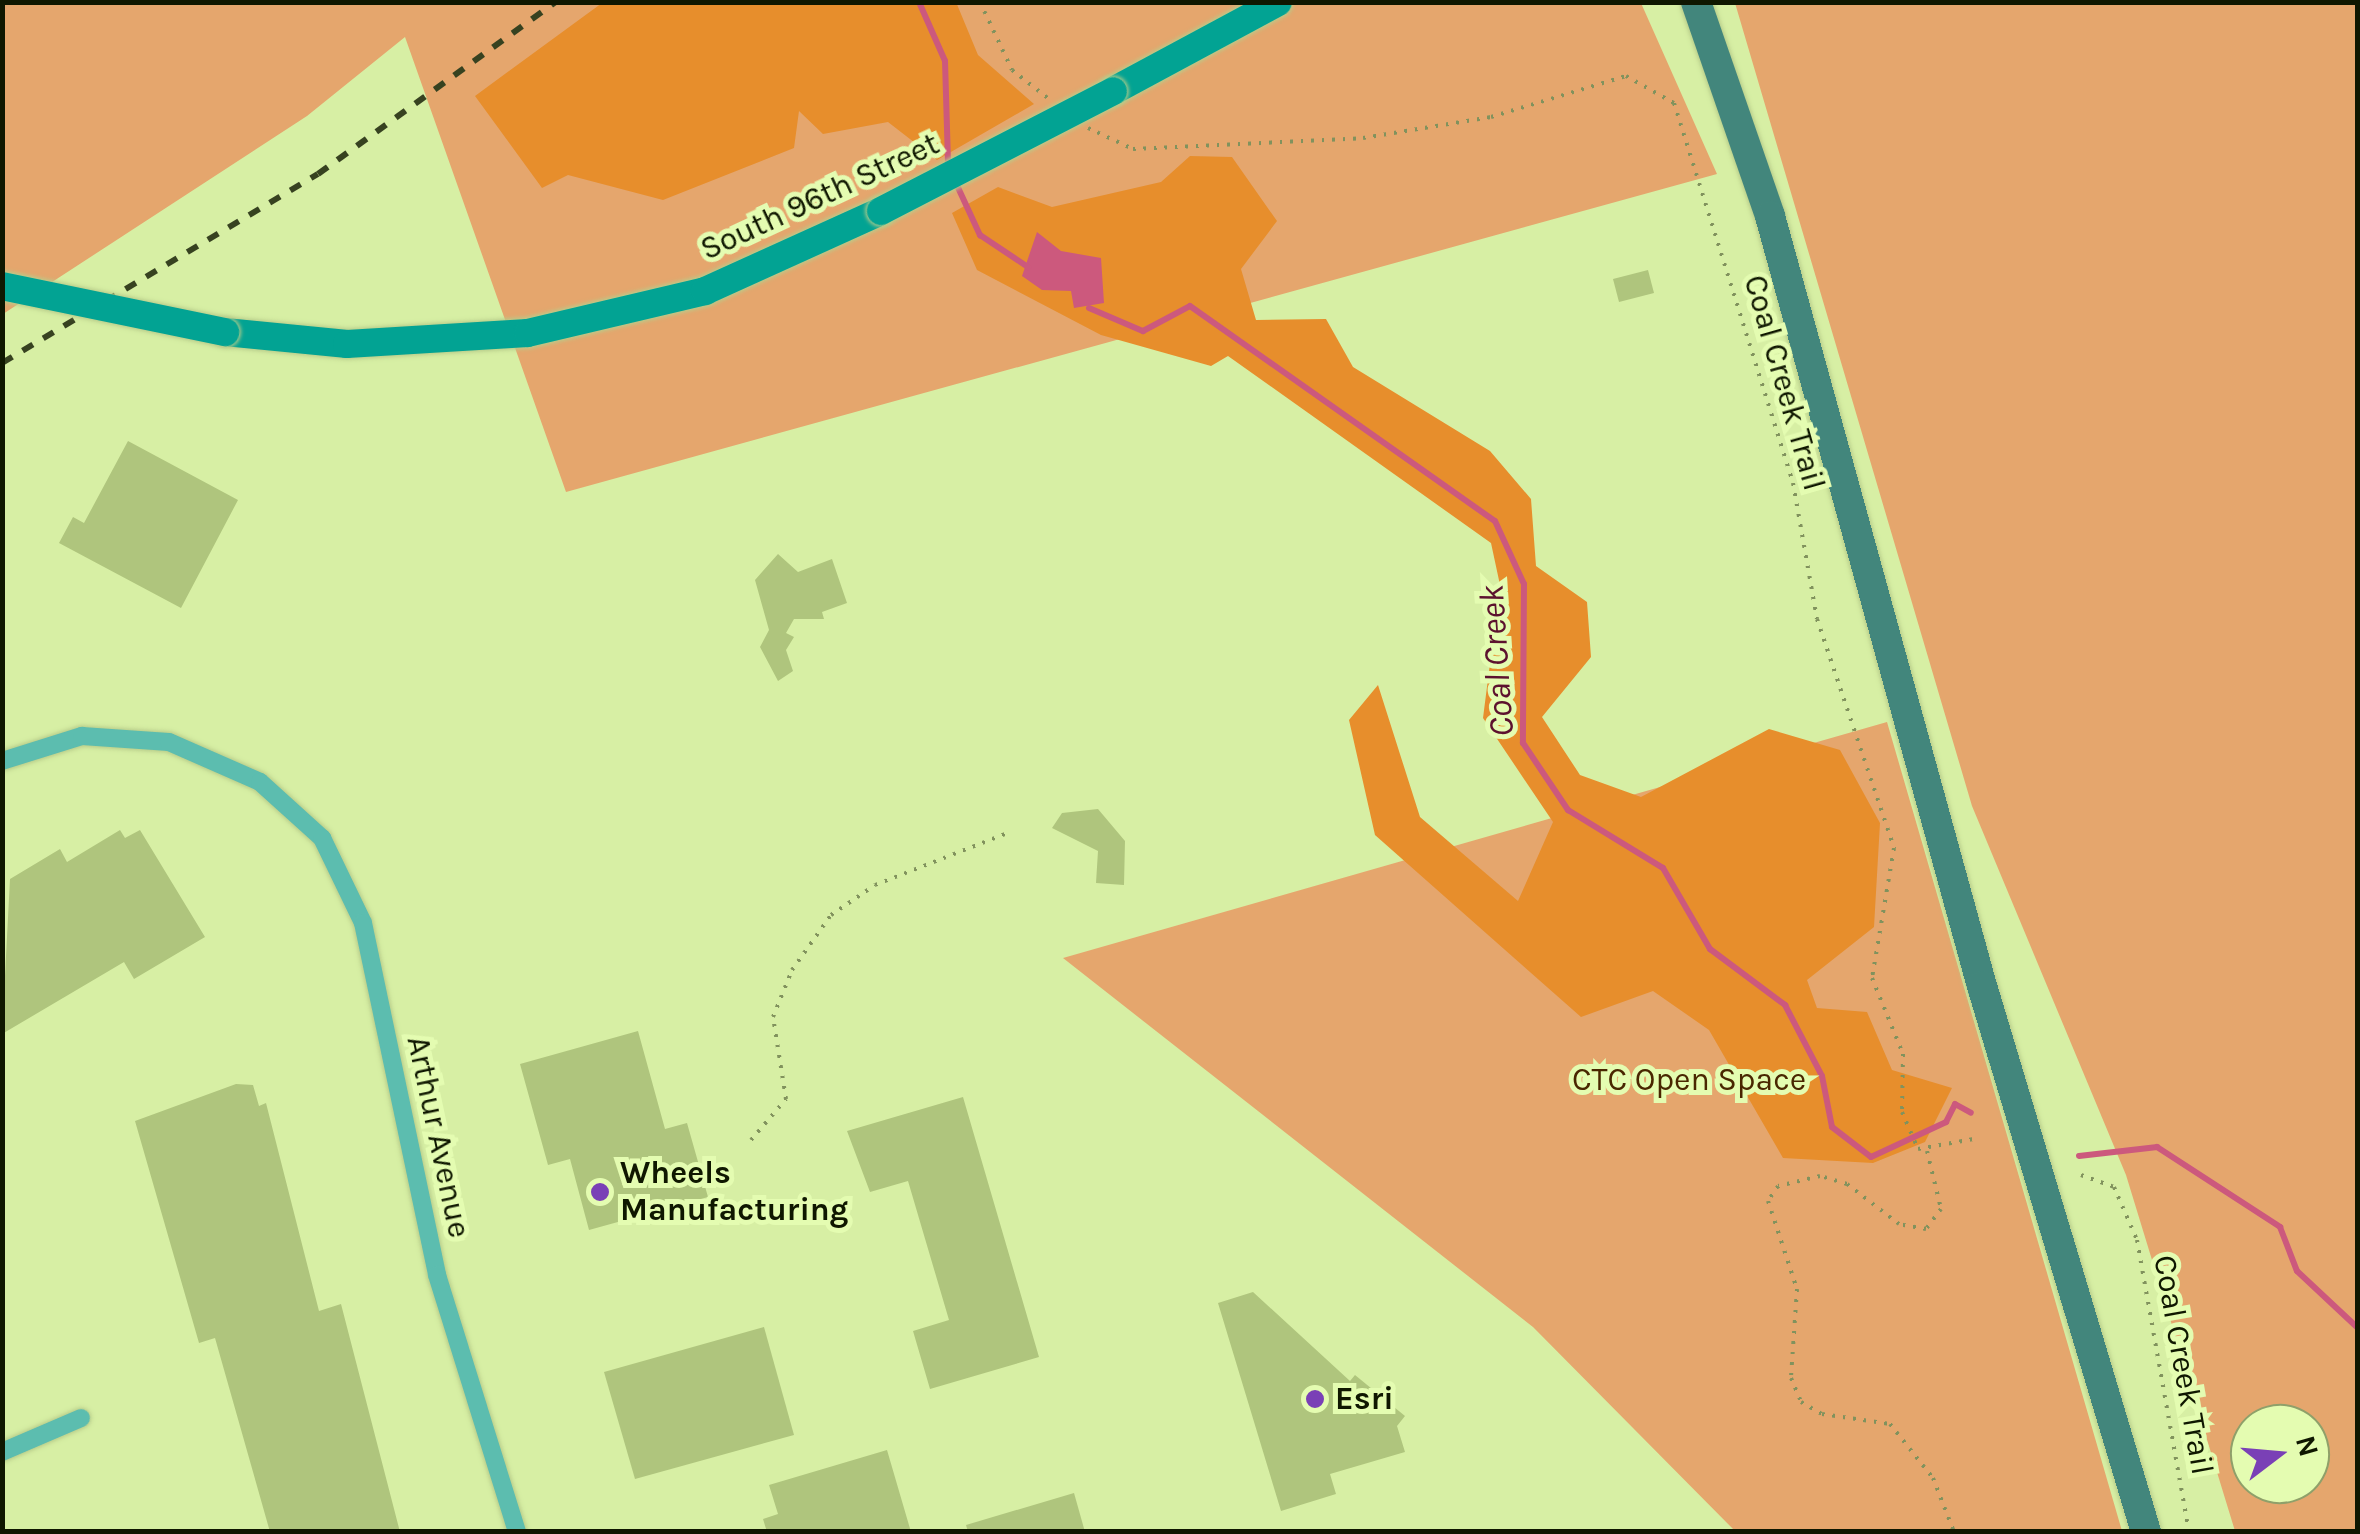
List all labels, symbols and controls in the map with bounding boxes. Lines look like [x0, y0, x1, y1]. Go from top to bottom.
street label: South 96th Street [695, 125, 945, 269]
street label: Coal Creek Trail [1735, 271, 1833, 495]
water label: Coal Creek [1471, 584, 1523, 738]
street label: Arthur Avenue [398, 1033, 478, 1241]
park label: CTC Open Space [1572, 1061, 1806, 1099]
place label: Wheels Manufacturing [620, 1155, 848, 1230]
marker: Wheels Manufacturing [589, 1181, 611, 1203]
street label: Coal Creek Trail [2145, 1252, 2221, 1478]
place label: Esri [1335, 1380, 1394, 1418]
marker: Esri [1304, 1388, 1326, 1410]
north arrow [2230, 1404, 2330, 1504]
text: N [2289, 1432, 2326, 1460]

